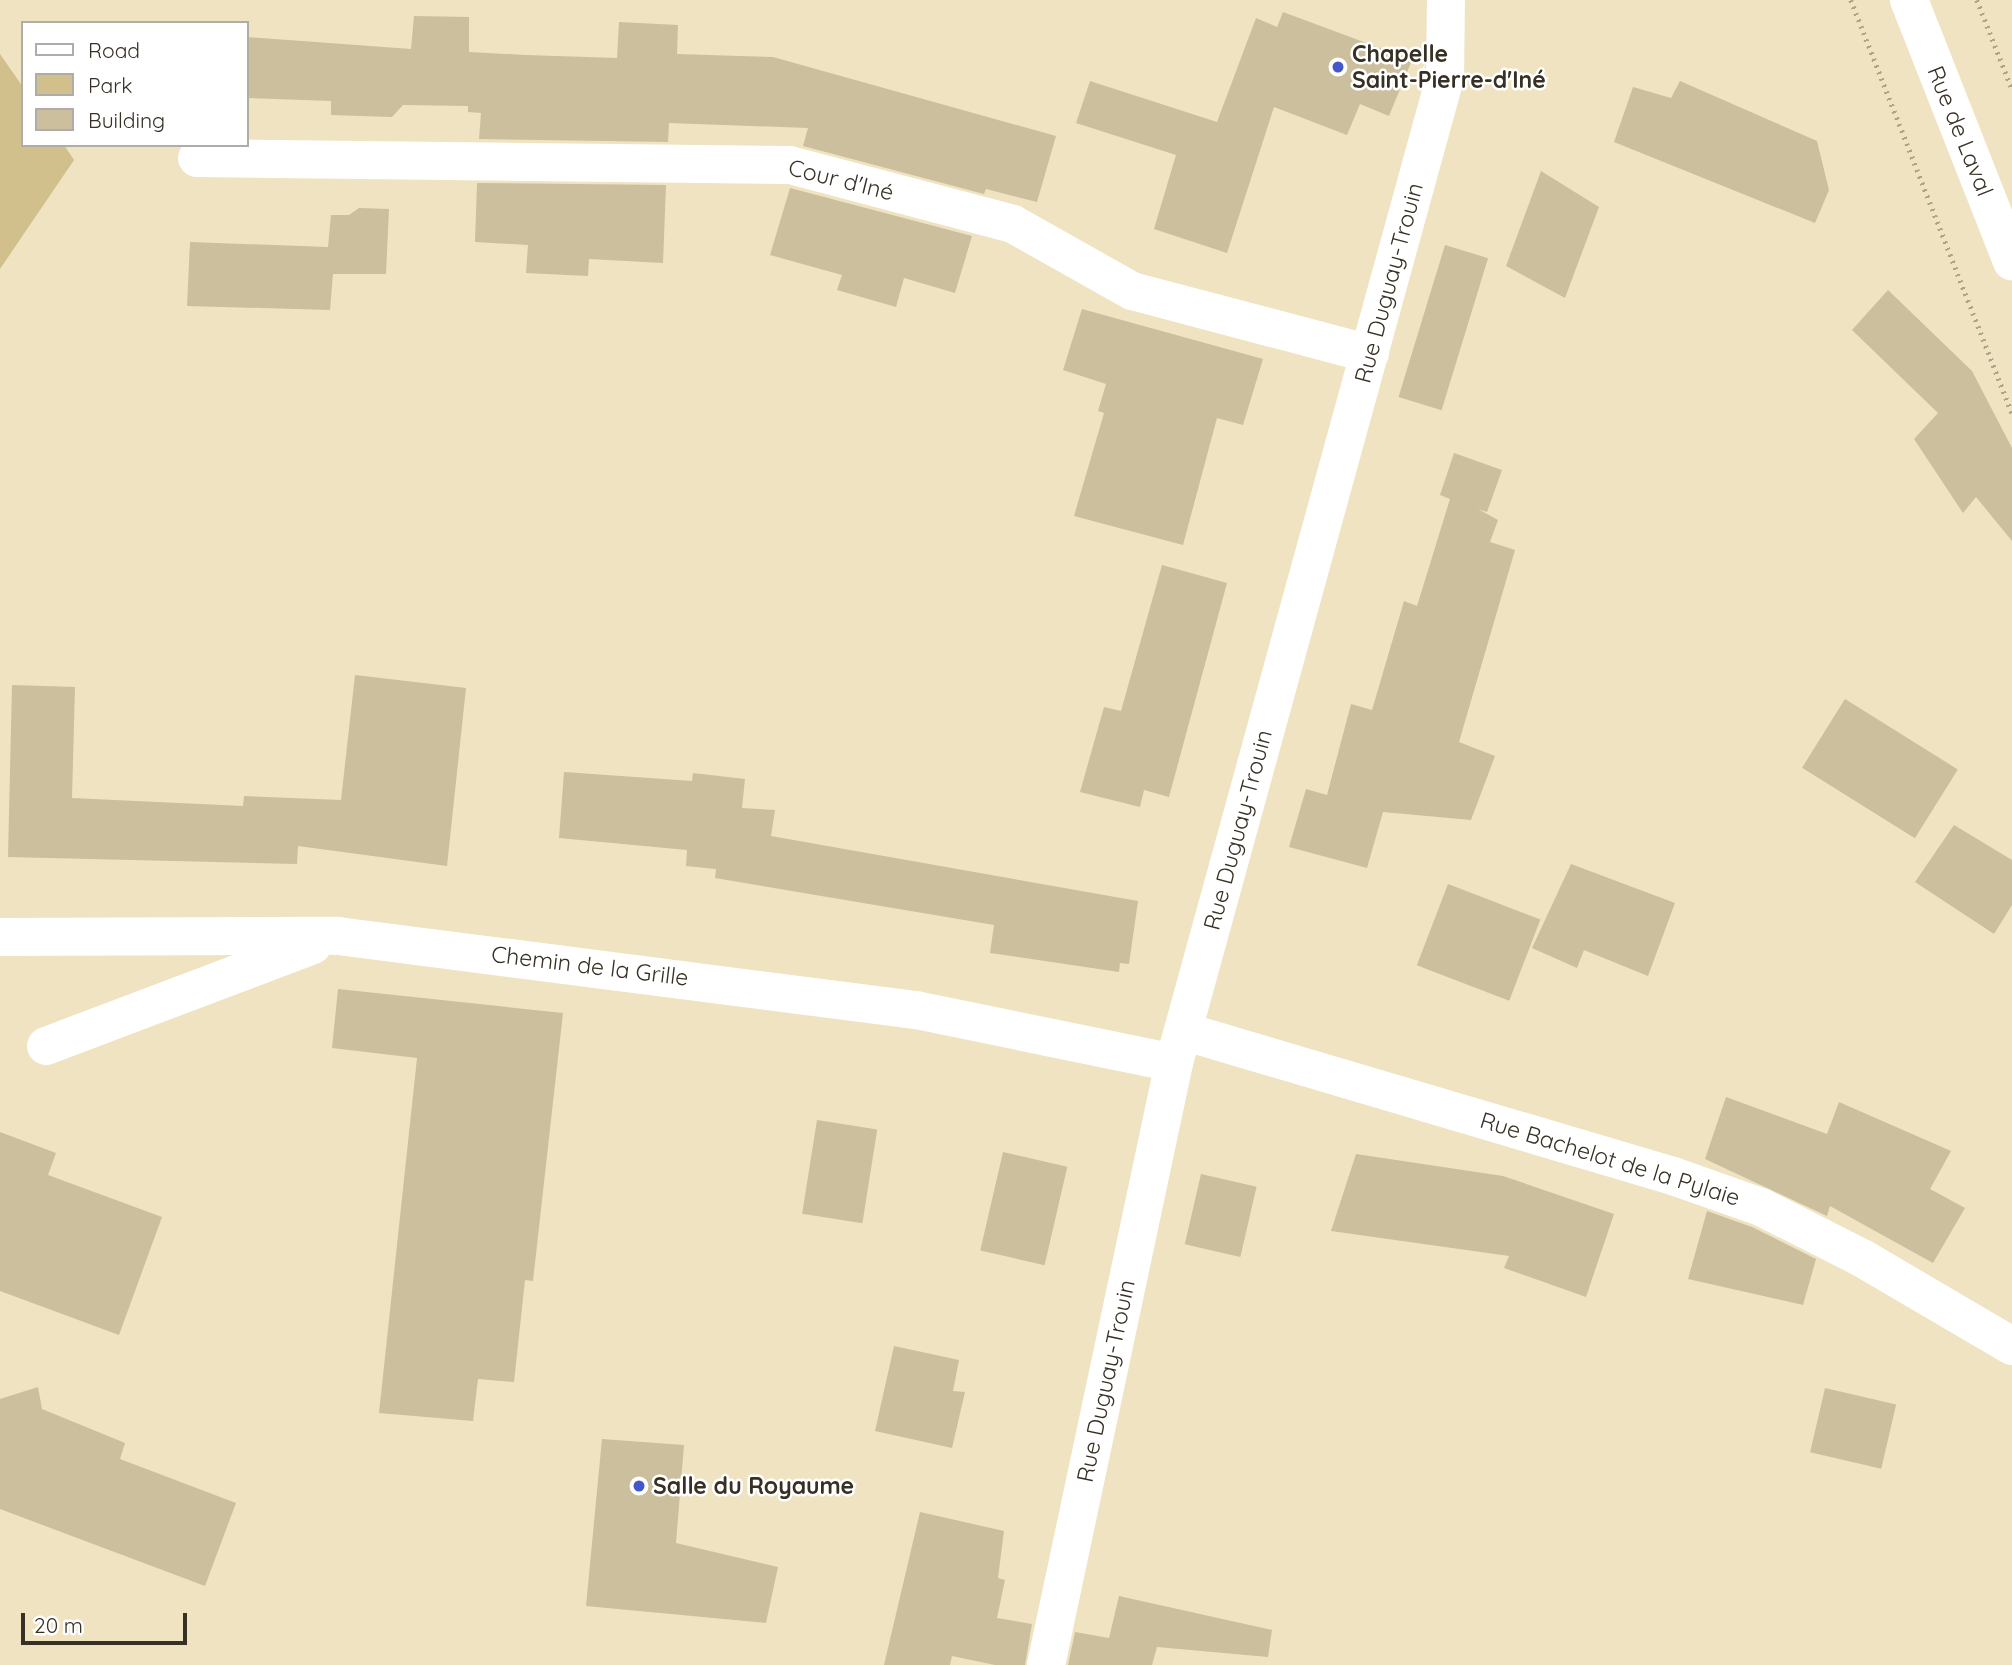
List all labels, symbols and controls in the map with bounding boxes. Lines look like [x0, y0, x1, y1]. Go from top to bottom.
legend [21, 21, 248, 147]
text: Road [88, 37, 140, 63]
place label: Chapelle Saint-Pierre-d'Iné [1352, 40, 1546, 94]
marker: Chapelle Saint-Pierre-d'Iné [1330, 59, 1346, 75]
street label: Rue de Laval [1921, 62, 1999, 200]
text: Park [88, 72, 132, 98]
text: Building [88, 107, 165, 133]
street label: Cour d'Iné [785, 154, 897, 206]
street label: Rue Duguay-Trouin [1349, 180, 1429, 386]
street label: Rue Duguay-Trouin [1198, 727, 1278, 933]
street label: Chemin de la Grille [490, 940, 690, 992]
street label: Rue Bachelot de la Pylaie [1477, 1106, 1743, 1212]
street label: Rue Duguay-Trouin [1071, 1277, 1141, 1485]
place label: Salle du Royaume [653, 1472, 854, 1500]
marker: Salle du Royaume [631, 1478, 647, 1494]
scale bar [24, 1598, 191, 1642]
text: 20 m [34, 1612, 83, 1638]

